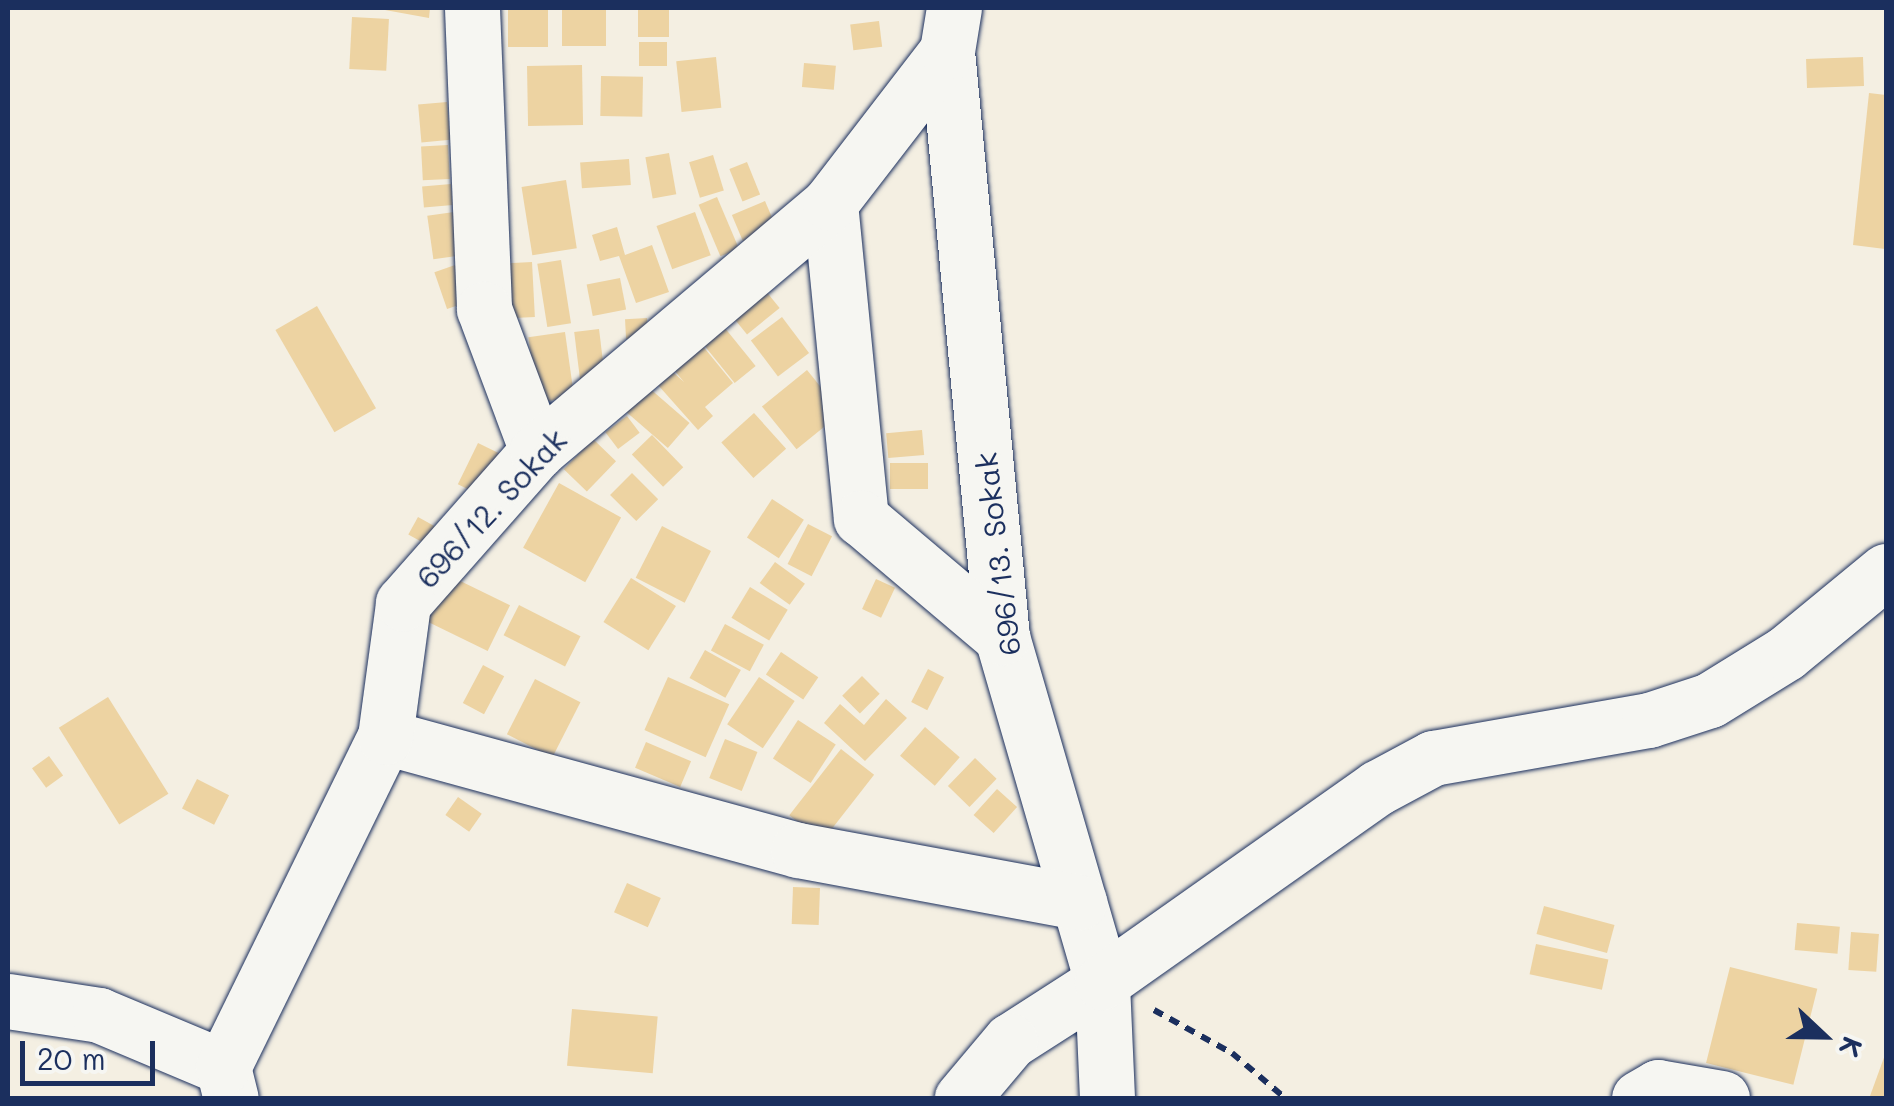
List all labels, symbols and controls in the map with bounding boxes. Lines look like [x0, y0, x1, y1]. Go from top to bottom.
street label: 696/12. Sokak [408, 421, 574, 595]
street label: 696/13. Sokak [967, 450, 1027, 658]
north arrow [1774, 986, 1874, 1086]
scale bar [25, 1021, 160, 1083]
text: K [1832, 1032, 1872, 1063]
text: 20 m [37, 1038, 106, 1078]

